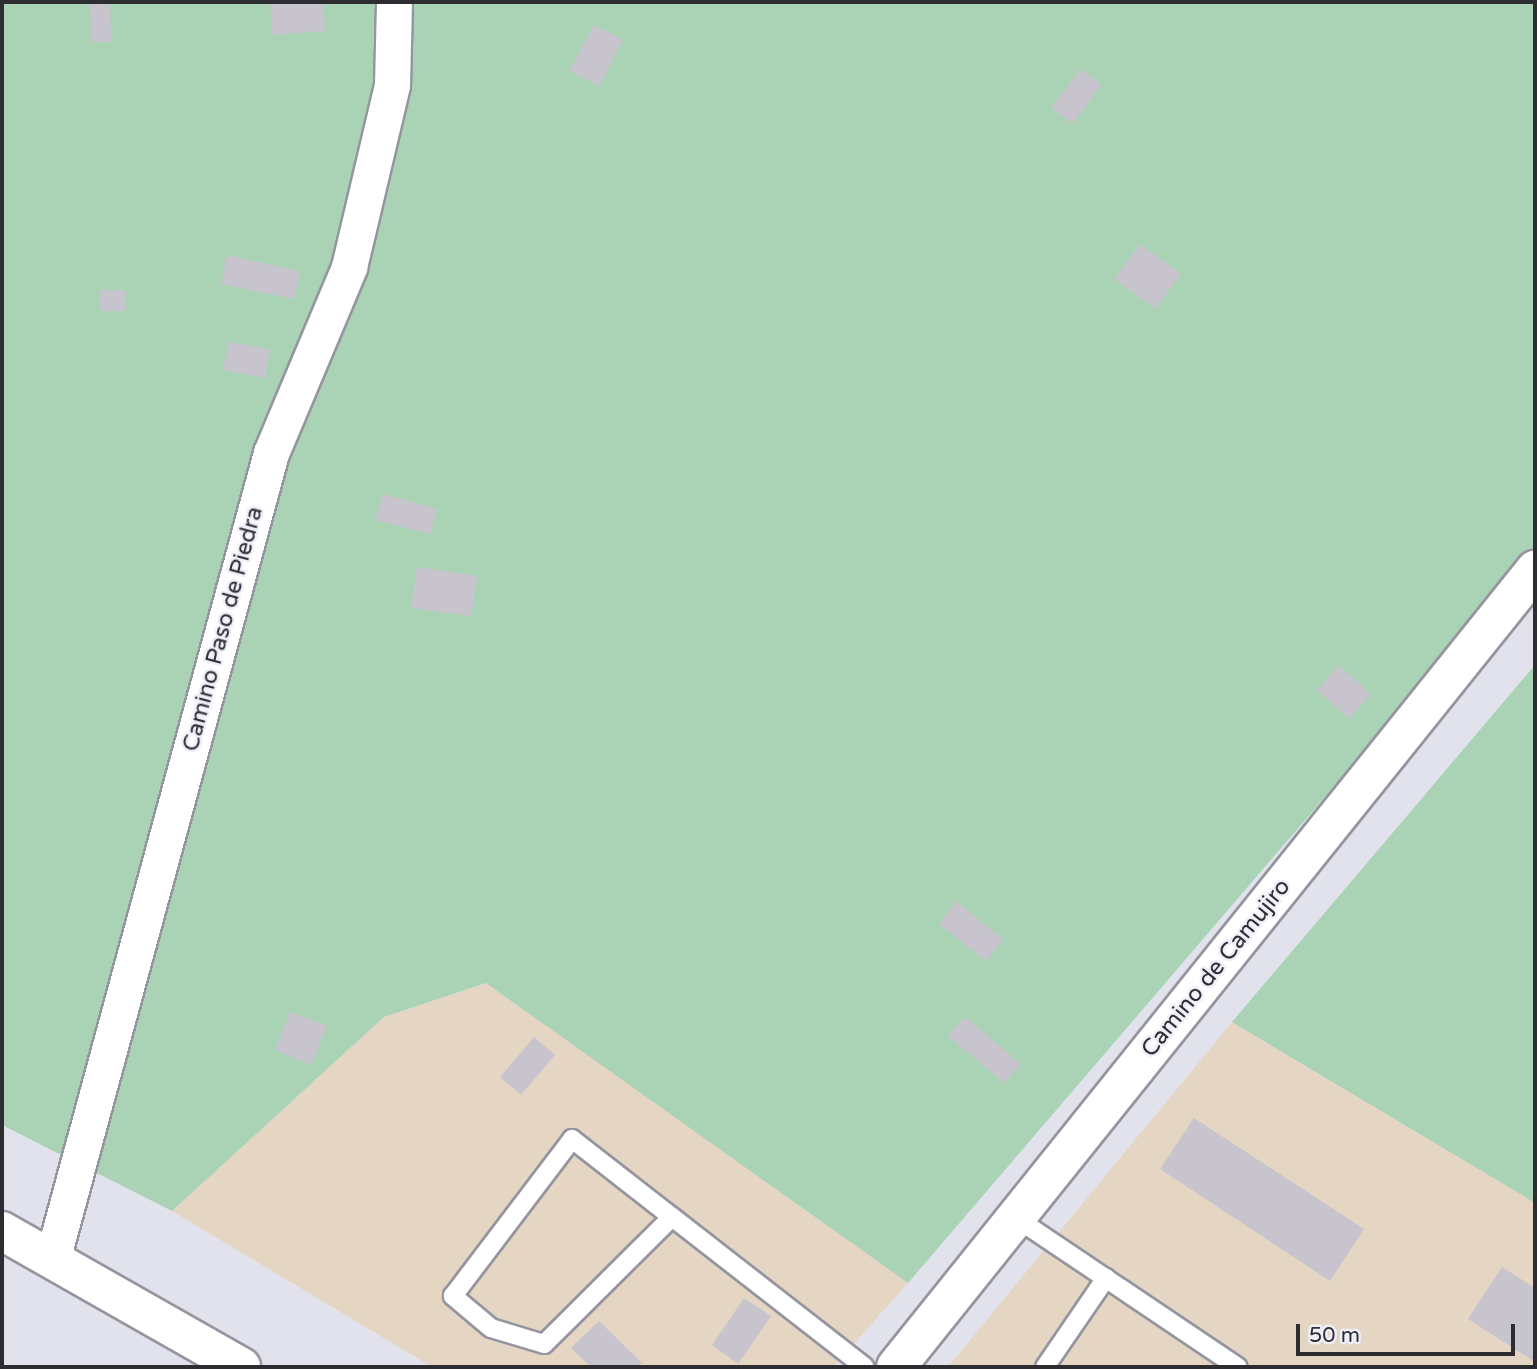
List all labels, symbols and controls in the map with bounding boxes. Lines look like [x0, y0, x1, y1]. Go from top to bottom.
street label: Camino Paso de Piedra [177, 504, 269, 754]
street label: Camino de Camujiro [1136, 873, 1296, 1063]
scale bar [1299, 1310, 1518, 1354]
text: 50 m [1309, 1323, 1360, 1348]

